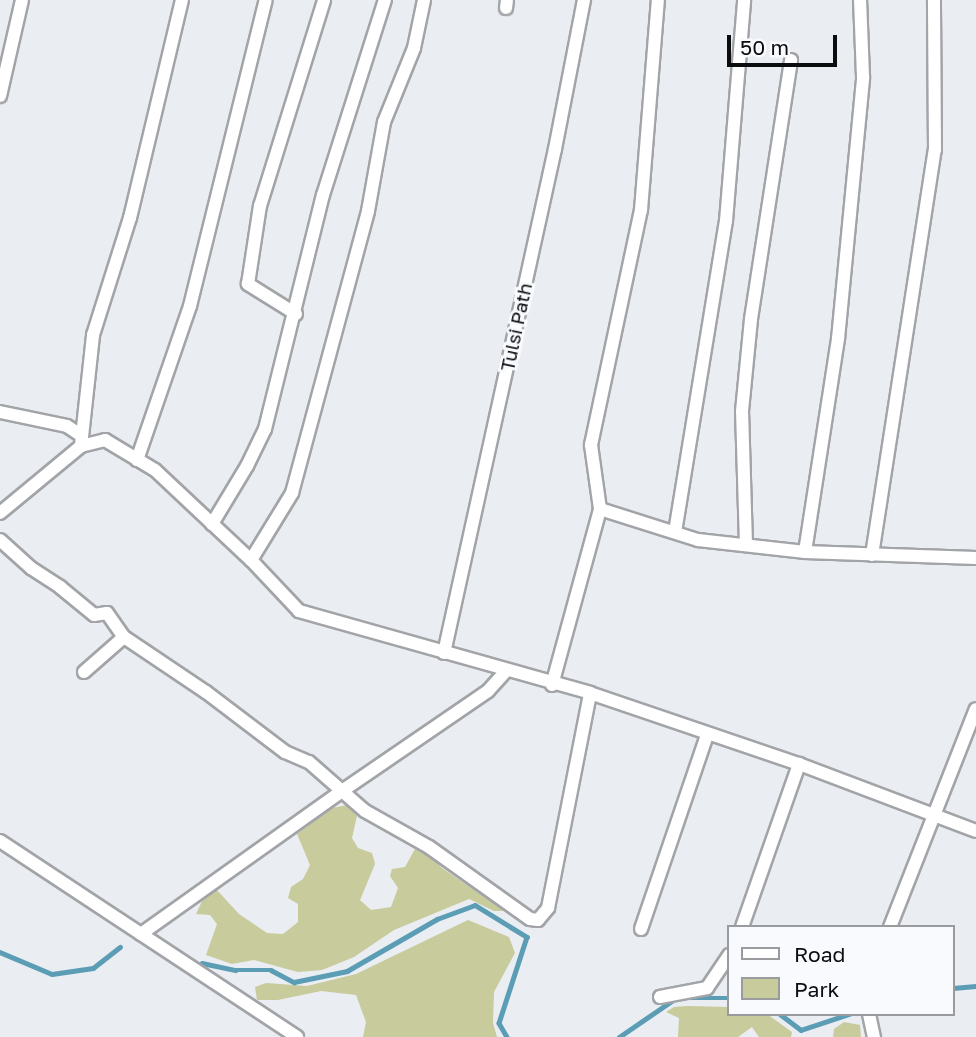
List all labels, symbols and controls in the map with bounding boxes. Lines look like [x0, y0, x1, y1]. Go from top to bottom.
scale bar [731, 21, 841, 65]
text: 50 m [740, 34, 789, 60]
street label: Tulsi Path [496, 281, 536, 373]
legend [727, 925, 955, 1016]
text: Road [794, 941, 845, 967]
text: Park [794, 976, 839, 1002]

